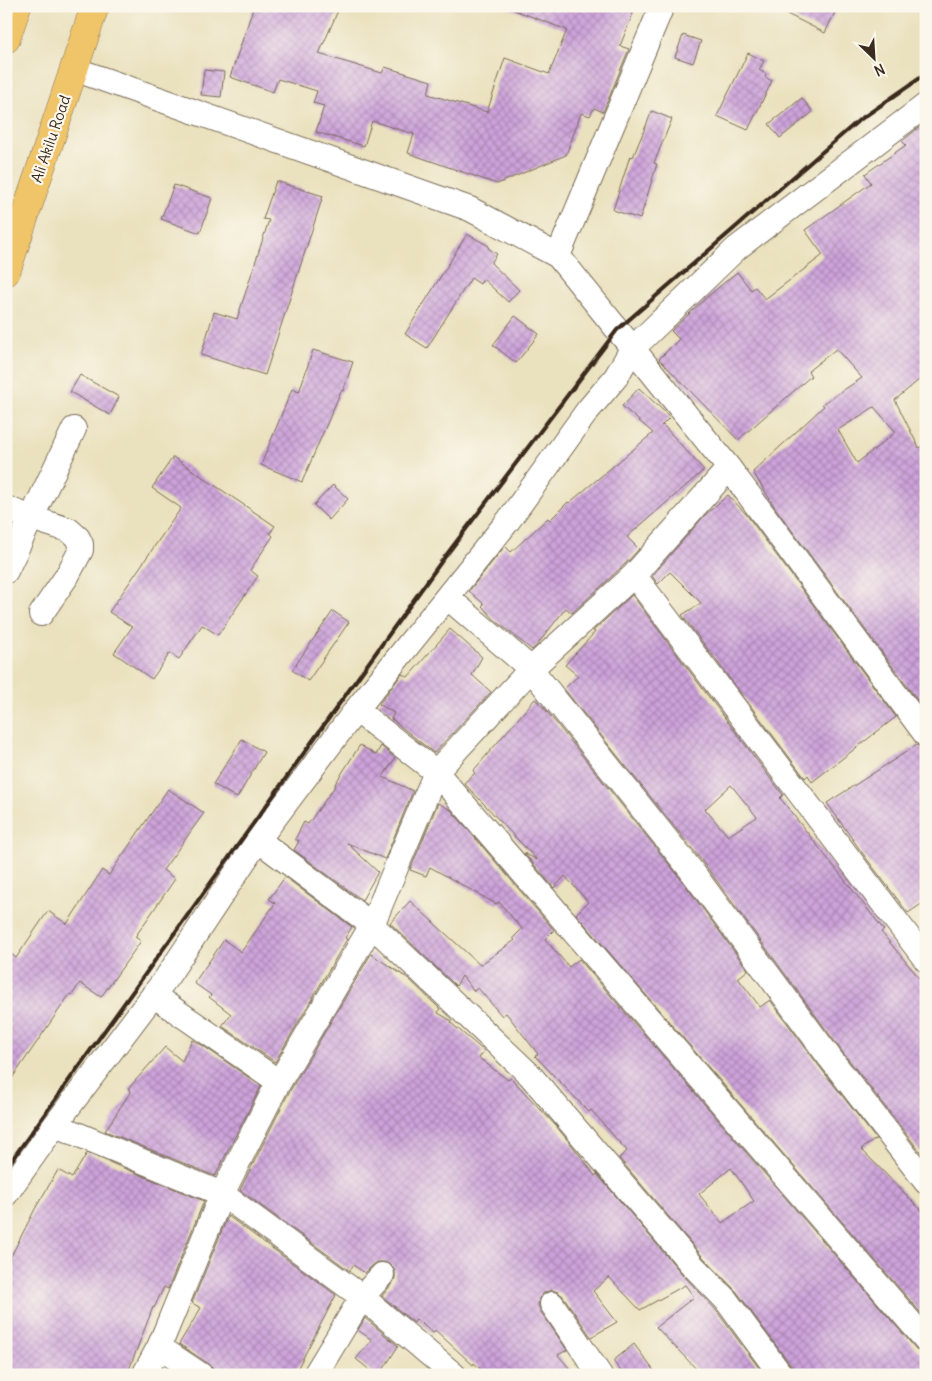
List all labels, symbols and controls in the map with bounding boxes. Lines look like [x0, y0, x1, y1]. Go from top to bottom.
north arrow [850, 32, 900, 82]
text: N [871, 60, 888, 80]
street label: Ali Akilu Road [27, 92, 74, 185]

